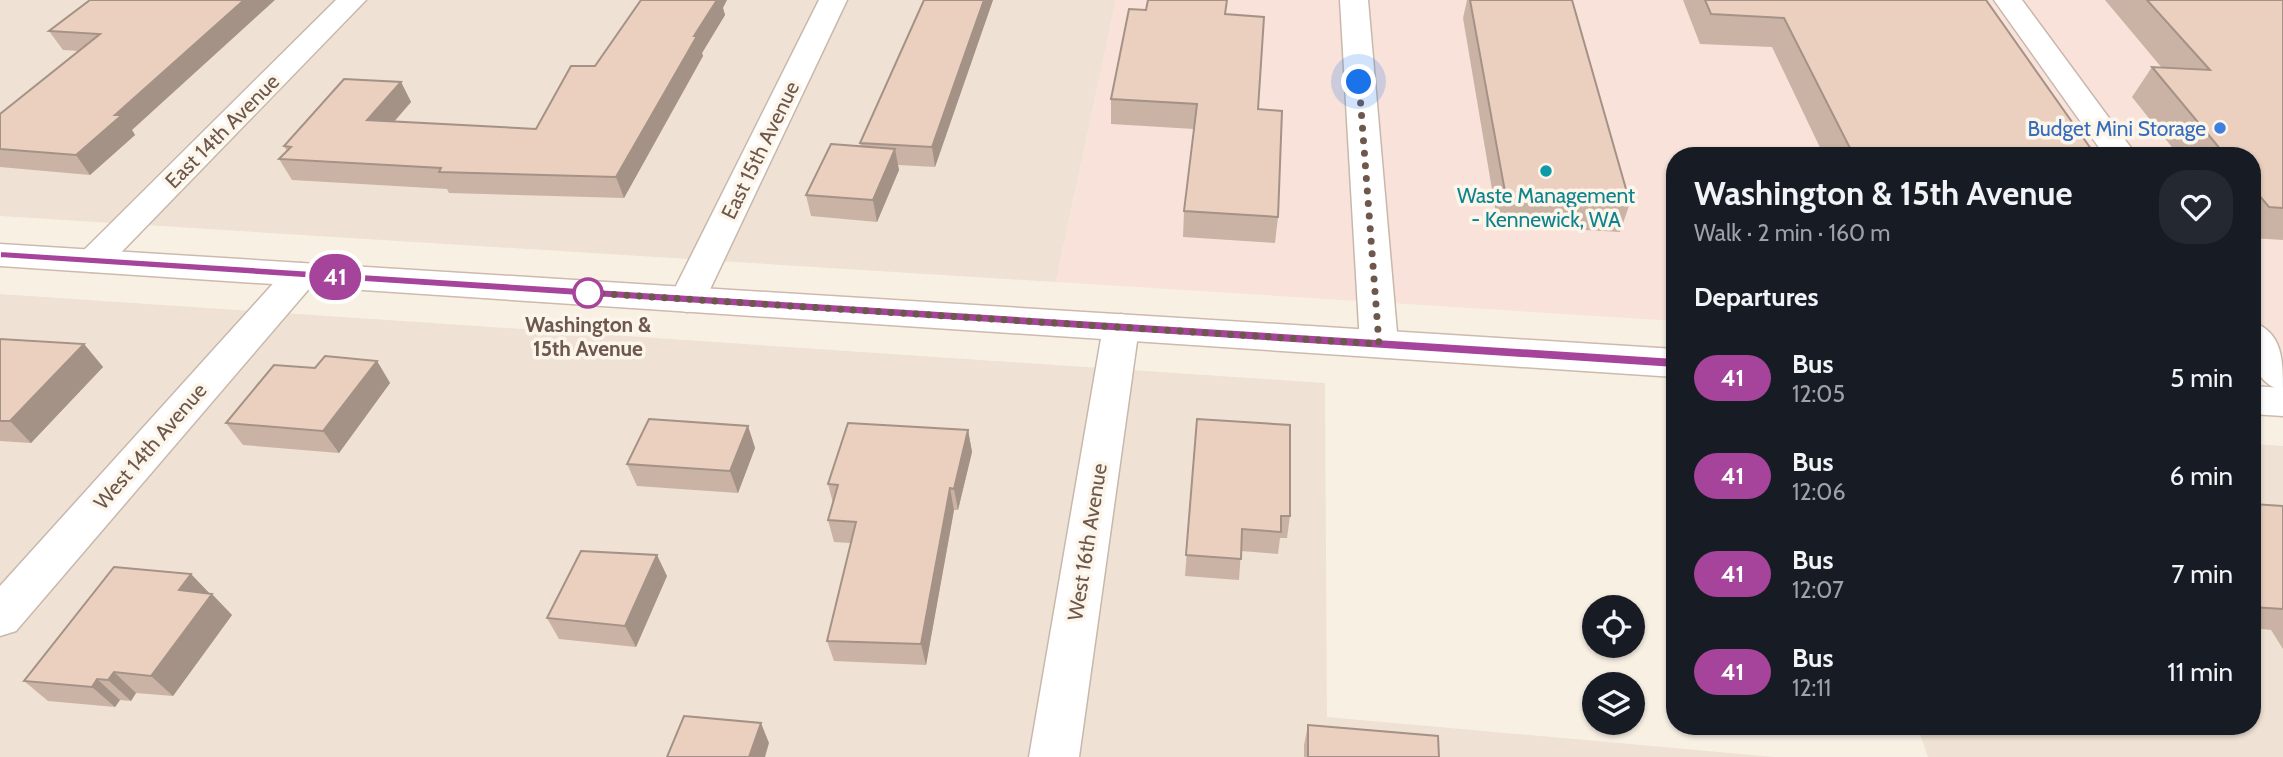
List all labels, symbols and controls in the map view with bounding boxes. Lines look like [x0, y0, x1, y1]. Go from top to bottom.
your location [1341, 64, 1376, 99]
street label: East 14th Avenue [160, 69, 284, 193]
street label: East 15th Avenue [716, 77, 804, 223]
place label: Budget Mini Storage [2027, 116, 2206, 141]
marker: Budget Mini Storage [2212, 120, 2228, 136]
marker: Waste Management - Kennewick, WA [1538, 163, 1554, 179]
button: heart [2159, 170, 2233, 244]
text: Washington & 15th Avenue [1694, 173, 2072, 213]
place label: Waste Management - Kennewick, WA [1457, 183, 1635, 232]
text: Walk · 2 min · 160 m [1694, 219, 1890, 247]
line badge: 41 [304, 254, 366, 300]
text: 41 [323, 262, 347, 291]
marker: Washington & 15th Avenue [573, 278, 603, 308]
text: Departures [1694, 281, 1818, 313]
place label: Washington & 15th Avenue [525, 312, 652, 361]
text: Bus [1792, 348, 1833, 380]
text: 5 min [2170, 362, 2233, 394]
text: 41 [1721, 363, 1744, 392]
street label: West 14th Avenue [88, 378, 212, 514]
text: 12:05 [1792, 380, 1845, 408]
text: Bus [1792, 446, 1833, 478]
text: 6 min [2170, 460, 2233, 492]
street label: West 16th Avenue [1062, 461, 1112, 622]
text: 41 [1721, 461, 1744, 490]
text: 12:06 [1792, 478, 1845, 506]
text: Bus [1792, 544, 1833, 576]
text: 7 min [2171, 558, 2233, 590]
text: 41 [1721, 559, 1744, 588]
text: 12:07 [1792, 576, 1844, 604]
map controls [1582, 595, 1645, 735]
button: locate [1582, 595, 1645, 658]
text: Bus [1792, 642, 1833, 674]
text: 11 min [2167, 656, 2233, 688]
text: 41 [1721, 657, 1744, 686]
button: layers [1582, 672, 1645, 735]
text: 12:11 [1792, 674, 1831, 702]

